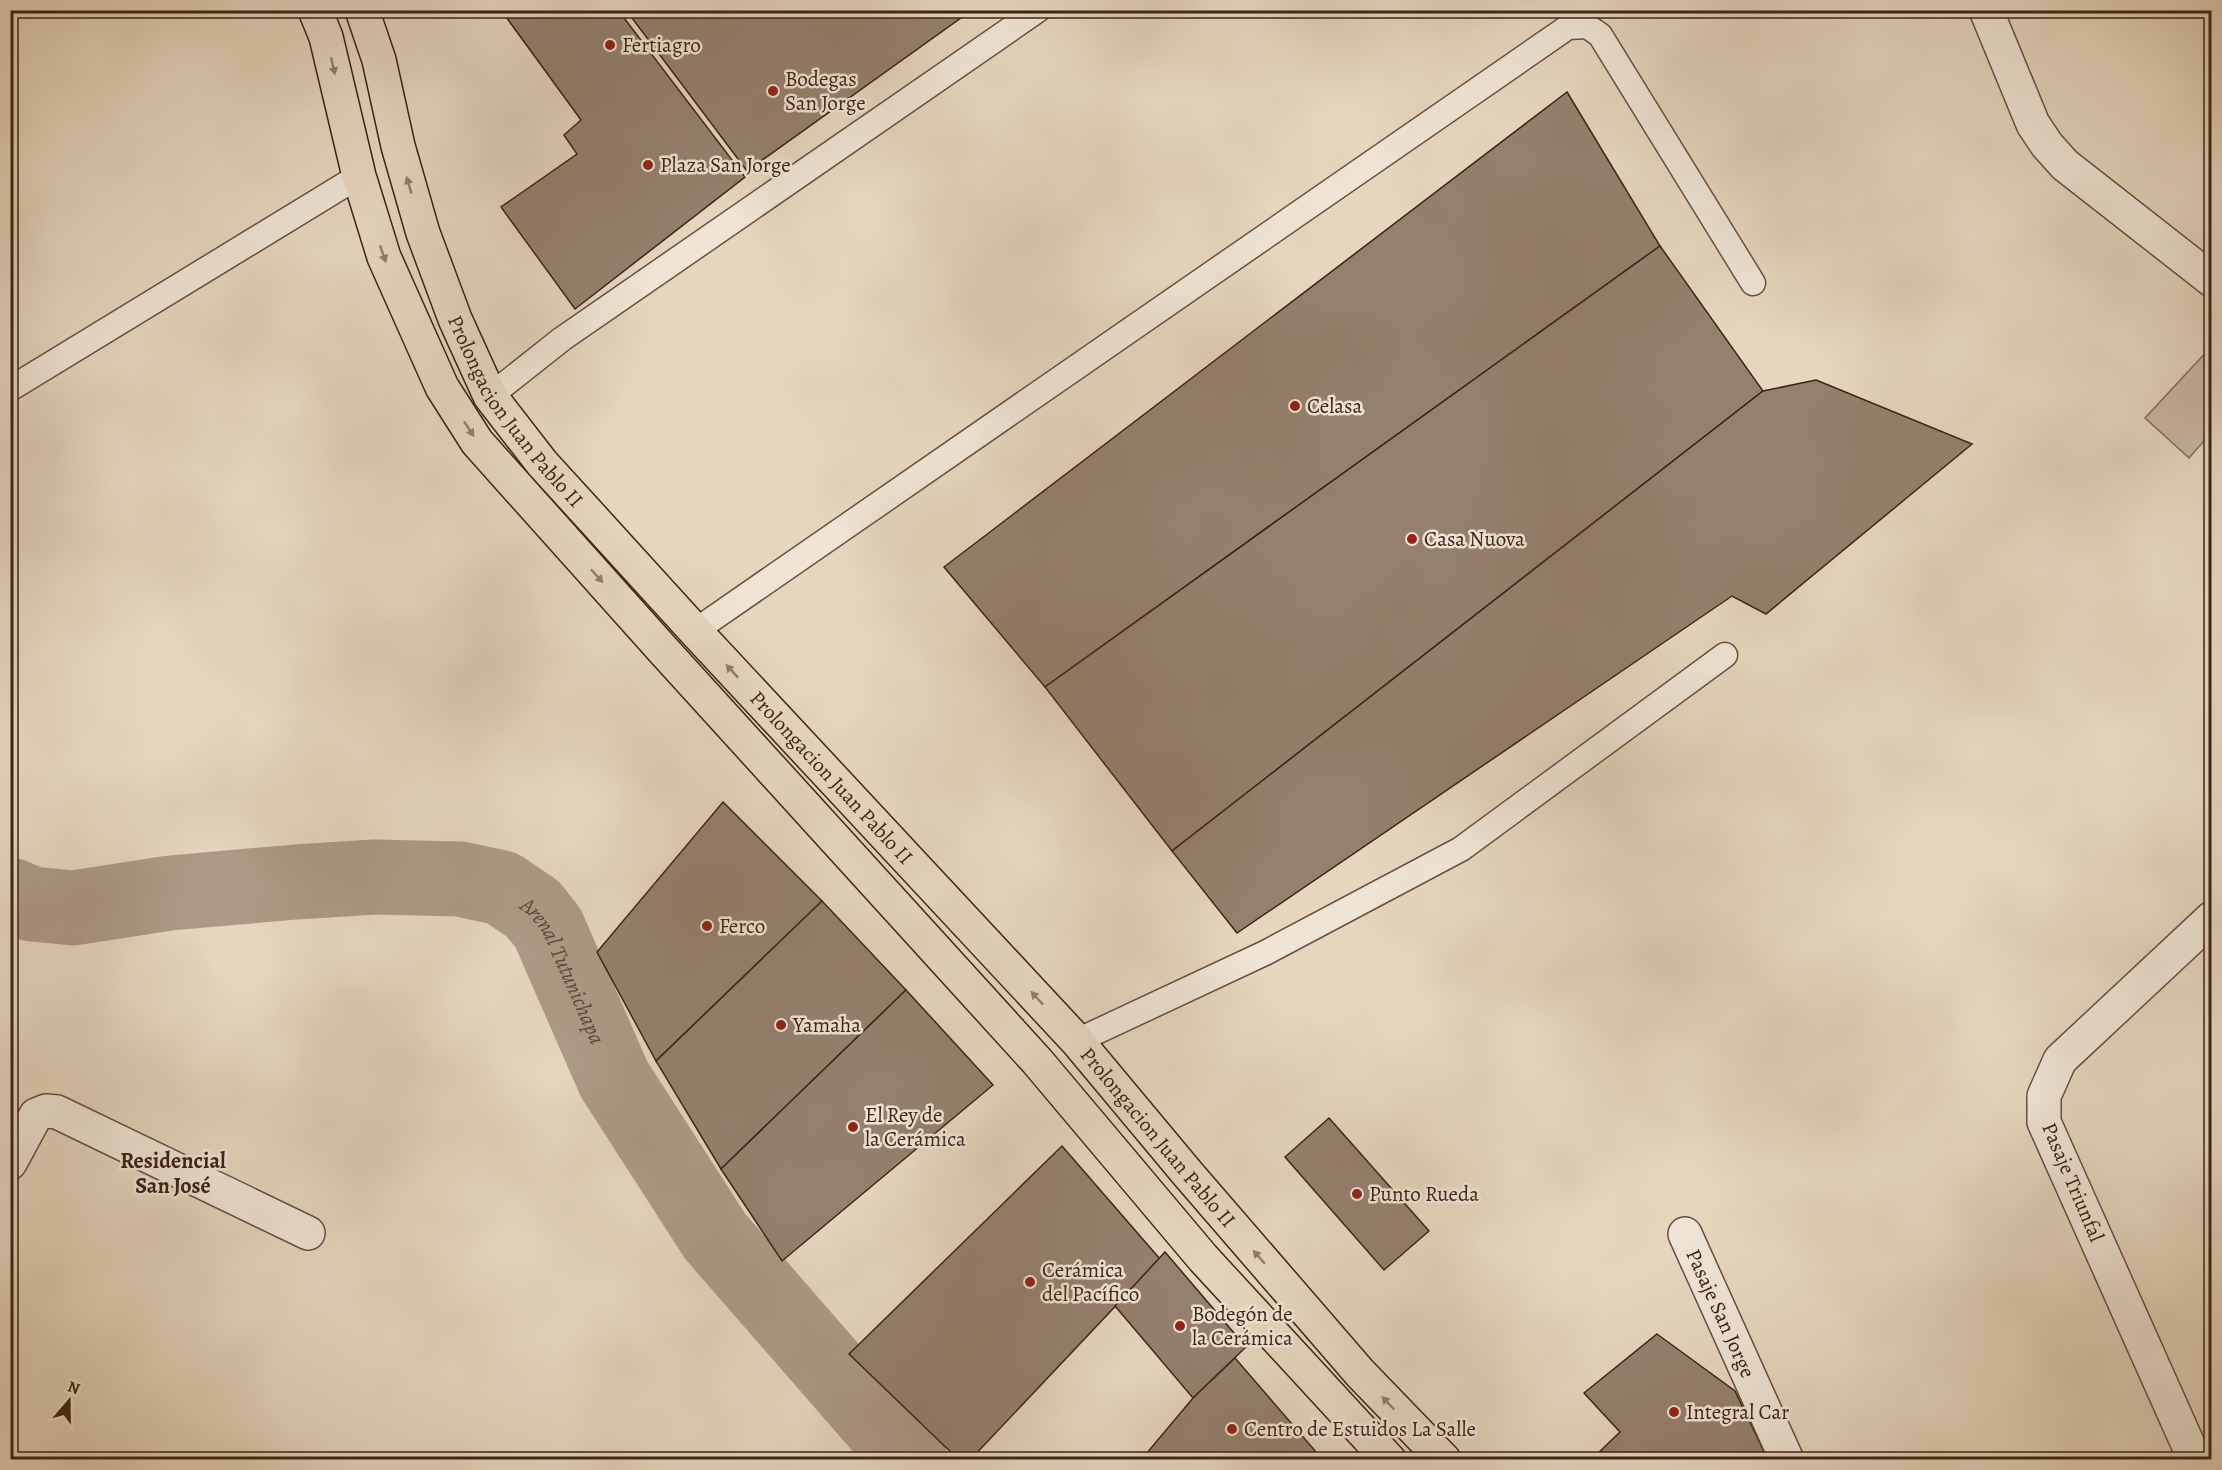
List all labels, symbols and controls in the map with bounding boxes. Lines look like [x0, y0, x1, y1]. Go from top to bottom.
place label: Fertiagro [622, 31, 701, 59]
marker: Fertiagro [603, 38, 617, 52]
one-way arrow [329, 57, 339, 75]
place label: Bodegas San Jorge [785, 65, 866, 117]
marker: Bodegas San Jorge [766, 84, 780, 98]
place label: Plaza San Jorge [660, 151, 791, 179]
marker: Plaza San Jorge [641, 158, 655, 172]
one-way arrow [404, 176, 413, 194]
one-way arrow [379, 245, 389, 263]
street label: Prolongacion Juan Pablo II [441, 311, 590, 513]
place label: Celasa [1307, 392, 1362, 420]
marker: Celasa [1288, 399, 1302, 413]
one-way arrow [463, 421, 474, 437]
place label: Casa Nuova [1424, 525, 1525, 553]
marker: Casa Nuova [1405, 532, 1419, 546]
one-way arrow [590, 568, 603, 583]
one-way arrow [725, 664, 739, 679]
street label: Prolongacion Juan Pablo II [744, 685, 919, 870]
water label: Arenal Tutunichapa [514, 889, 612, 1049]
place label: Ferco [719, 912, 765, 940]
marker: Ferco [700, 919, 714, 933]
one-way arrow [1030, 991, 1044, 1006]
place label: Yamaha [792, 1011, 861, 1039]
marker: Yamaha [774, 1018, 788, 1032]
street label: Prolongacion Juan Pablo II [1074, 1041, 1242, 1233]
place label: El Rey de la Cerámica [865, 1101, 966, 1153]
street label: Pasaje Triunfal [2035, 1118, 2111, 1246]
marker: El Rey de la Cerámica [846, 1120, 860, 1134]
district label: Residencial San José [120, 1146, 226, 1201]
place label: Punto Rueda [1369, 1180, 1479, 1208]
marker: Punto Rueda [1350, 1187, 1364, 1201]
street label: Pasaje San Jorge [1679, 1244, 1762, 1382]
one-way arrow [1253, 1250, 1266, 1265]
place label: Cerámica del Pacífico [1042, 1256, 1139, 1308]
marker: Cerámica del Pacífico [1023, 1275, 1037, 1289]
place label: Bodegón de la Cerámica [1192, 1300, 1293, 1352]
marker: Bodegón de la Cerámica [1173, 1319, 1187, 1333]
north arrow [39, 1371, 99, 1431]
text: N [65, 1376, 83, 1400]
one-way arrow [1382, 1396, 1396, 1410]
place label: Integral Car [1686, 1398, 1789, 1426]
marker: Integral Car [1667, 1405, 1681, 1419]
place label: Centro de Estuidos La Salle [1244, 1415, 1476, 1443]
marker: Centro de Estuidos La Salle [1225, 1422, 1239, 1436]

